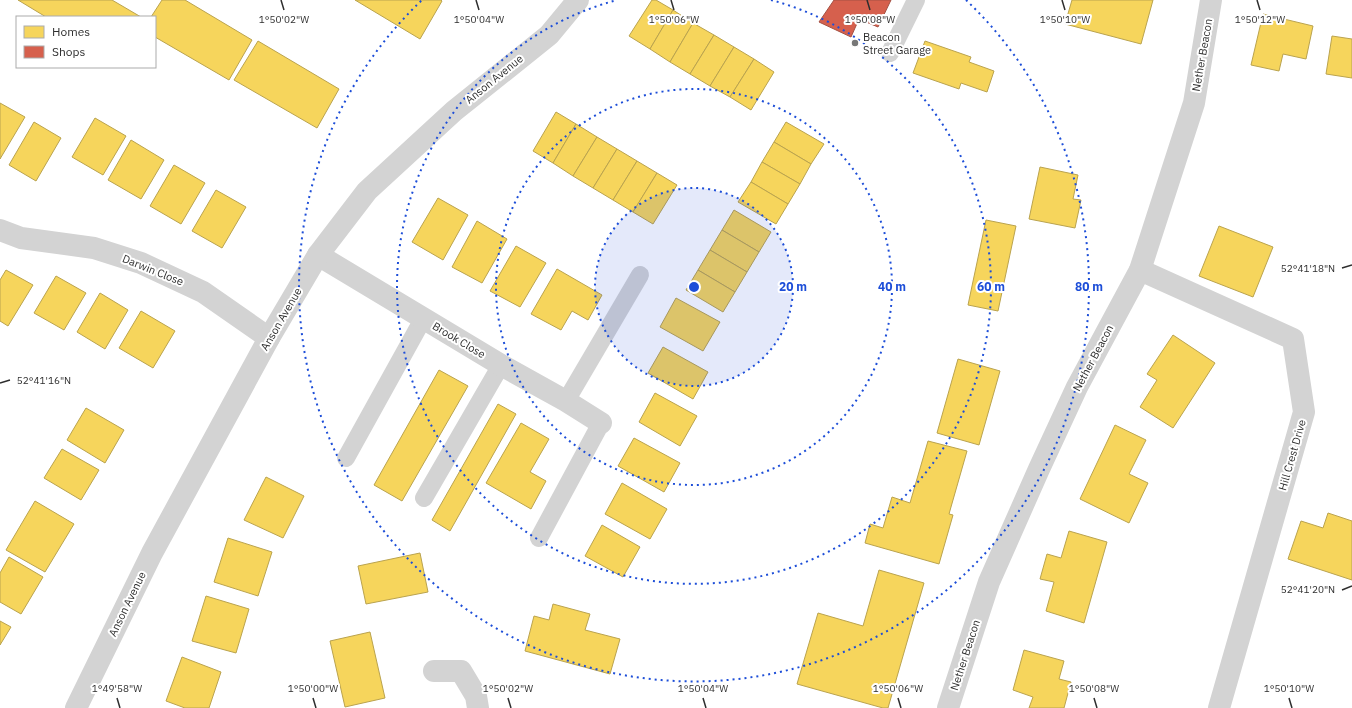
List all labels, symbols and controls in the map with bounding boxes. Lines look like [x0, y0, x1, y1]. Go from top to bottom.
text: 1°50'02"W [259, 13, 309, 26]
text: 1°50'04"W [454, 13, 504, 26]
text: 1°50'06"W [649, 13, 699, 26]
text: 1°50'08"W [845, 13, 895, 26]
text: 1°50'10"W [1040, 13, 1090, 26]
text: 1°50'12"W [1235, 13, 1285, 26]
legend [16, 16, 156, 68]
street label: Nether Beacon [1189, 18, 1215, 92]
text: Homes [52, 24, 90, 39]
place label: Beacon Street Garage [863, 30, 931, 57]
marker: Beacon Street Garage [850, 38, 860, 48]
text: Shops [52, 44, 85, 59]
street label: Anson Avenue [462, 51, 526, 107]
street label: Darwin Close [120, 251, 186, 289]
text: 52°41'18"N [1281, 262, 1335, 275]
text: 20 m [779, 279, 807, 294]
text: 40 m [878, 279, 906, 294]
text: 60 m [977, 279, 1005, 294]
text: 80 m [1075, 279, 1103, 294]
centre of rings [687, 280, 701, 294]
street label: Anson Avenue [257, 285, 305, 353]
street label: Brook Close [430, 319, 488, 361]
street label: Nether Beacon [1070, 322, 1116, 394]
text: 52°41'16"N [17, 374, 71, 387]
street label: Hill Crest Drive [1275, 418, 1309, 492]
street label: Anson Avenue [105, 569, 149, 639]
text: 52°41'20"N [1281, 583, 1335, 596]
street label: Nether Beacon [947, 618, 983, 692]
text: 1°49'58"W [92, 682, 142, 695]
text: 1°50'00"W [288, 682, 338, 695]
text: 1°50'02"W [483, 682, 533, 695]
text: 1°50'04"W [678, 682, 728, 695]
text: 1°50'06"W [873, 682, 923, 695]
text: 1°50'08"W [1069, 682, 1119, 695]
text: 1°50'10"W [1264, 682, 1314, 695]

